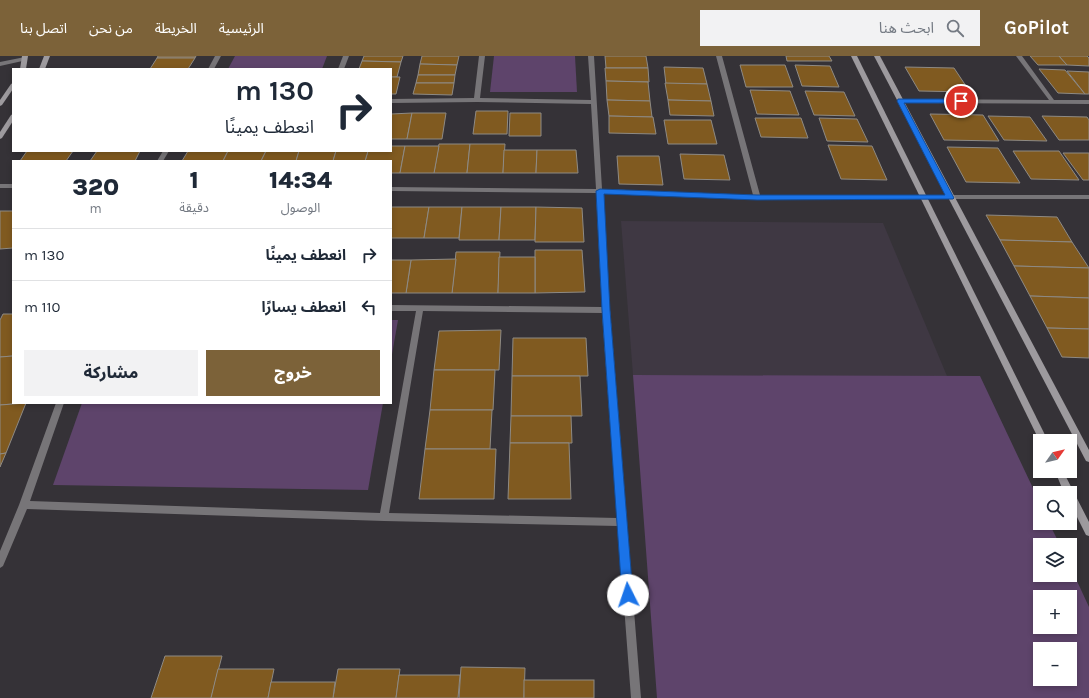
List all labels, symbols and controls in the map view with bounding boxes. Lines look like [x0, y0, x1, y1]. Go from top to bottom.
search box [700, 10, 980, 46]
icon: search [944, 17, 966, 39]
text: GoPilot [1004, 17, 1069, 39]
text: ابحث هنا [879, 19, 934, 37]
text: اتصل بنا [20, 20, 67, 37]
text: من نحن [89, 20, 133, 37]
text: الخريطة [155, 20, 197, 37]
text: الرئيسية [219, 20, 264, 37]
text: 130 m [235, 74, 314, 107]
icon: right [328, 84, 380, 136]
pin [944, 84, 978, 118]
icon: arrive [950, 90, 972, 112]
text: انعطف يمينًا [225, 116, 314, 138]
text: 1 [190, 166, 199, 194]
text: 14:34 [269, 166, 332, 194]
text: 320 [72, 173, 119, 201]
text: دقيقة [179, 200, 209, 215]
text: الوصول [281, 200, 320, 215]
text: m [90, 201, 102, 216]
icon: right [358, 244, 380, 266]
text: 130 m [24, 246, 64, 264]
text: انعطف يمينًا [266, 246, 346, 264]
icon: left [358, 296, 380, 318]
text: 110 m [24, 298, 60, 316]
text: انعطف يسارًا [262, 298, 346, 316]
button: مشاركة [24, 350, 198, 396]
button: خروج [206, 350, 380, 396]
north arrow [1033, 434, 1077, 478]
map controls [1033, 434, 1077, 686]
button: search [1033, 486, 1077, 530]
button: layers [1033, 538, 1077, 582]
position arrow [607, 574, 649, 616]
button: + [1033, 590, 1077, 634]
button: − [1033, 642, 1077, 686]

